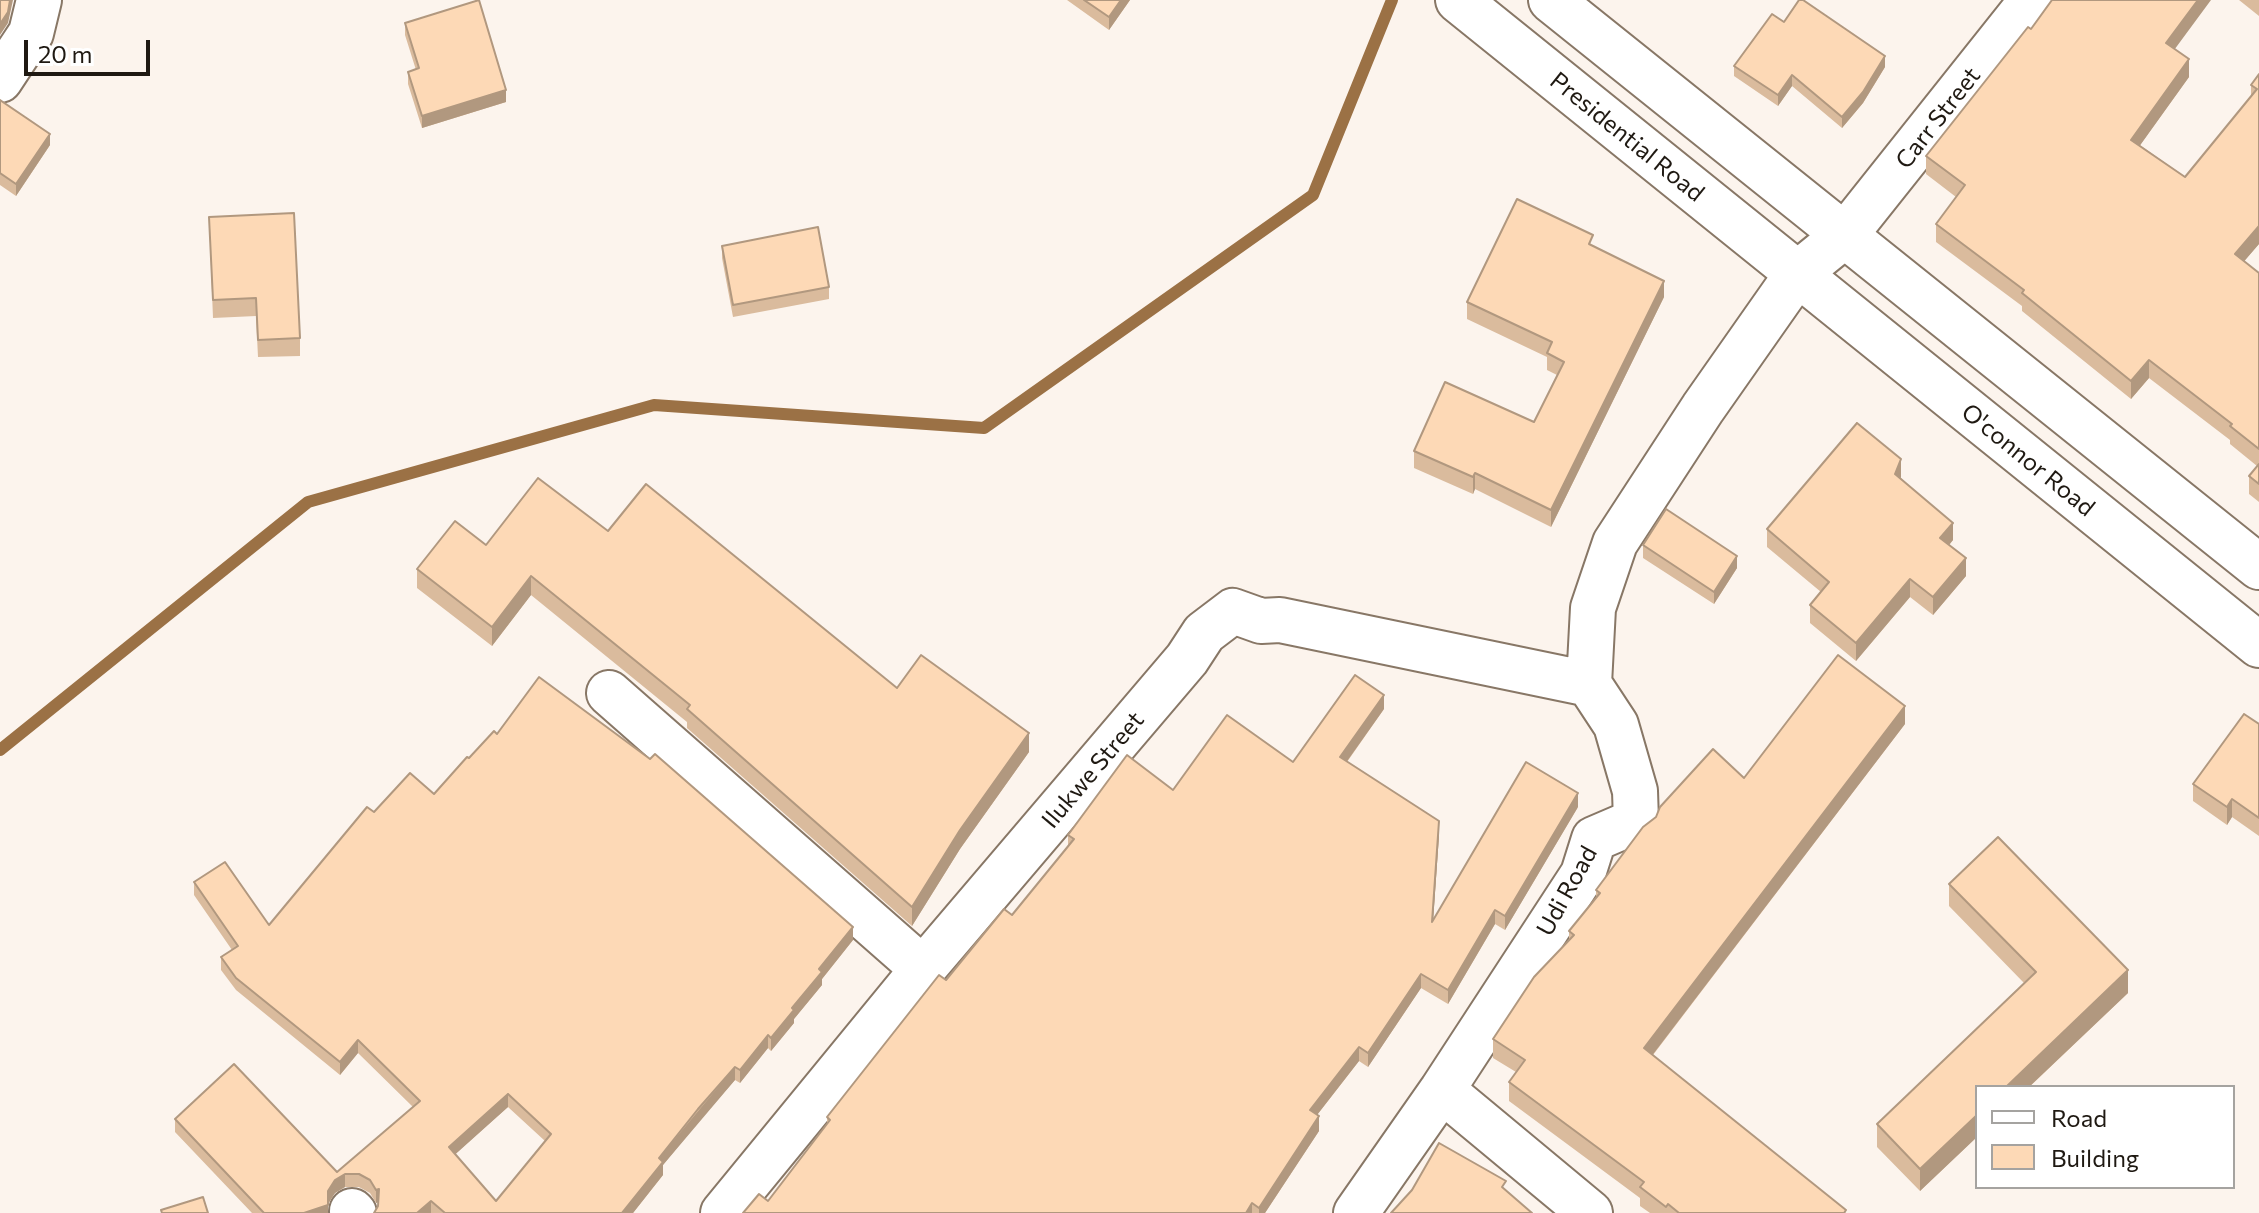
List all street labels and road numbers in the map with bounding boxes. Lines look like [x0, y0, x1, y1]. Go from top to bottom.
street label: Carr Street [1890, 62, 1986, 174]
street label: Presidential Road [1544, 66, 1710, 208]
street label: O'connor Road [1956, 398, 2100, 522]
street label: Ilukwe Street [1036, 706, 1150, 834]
street label: Udi Road [1531, 841, 1603, 941]

